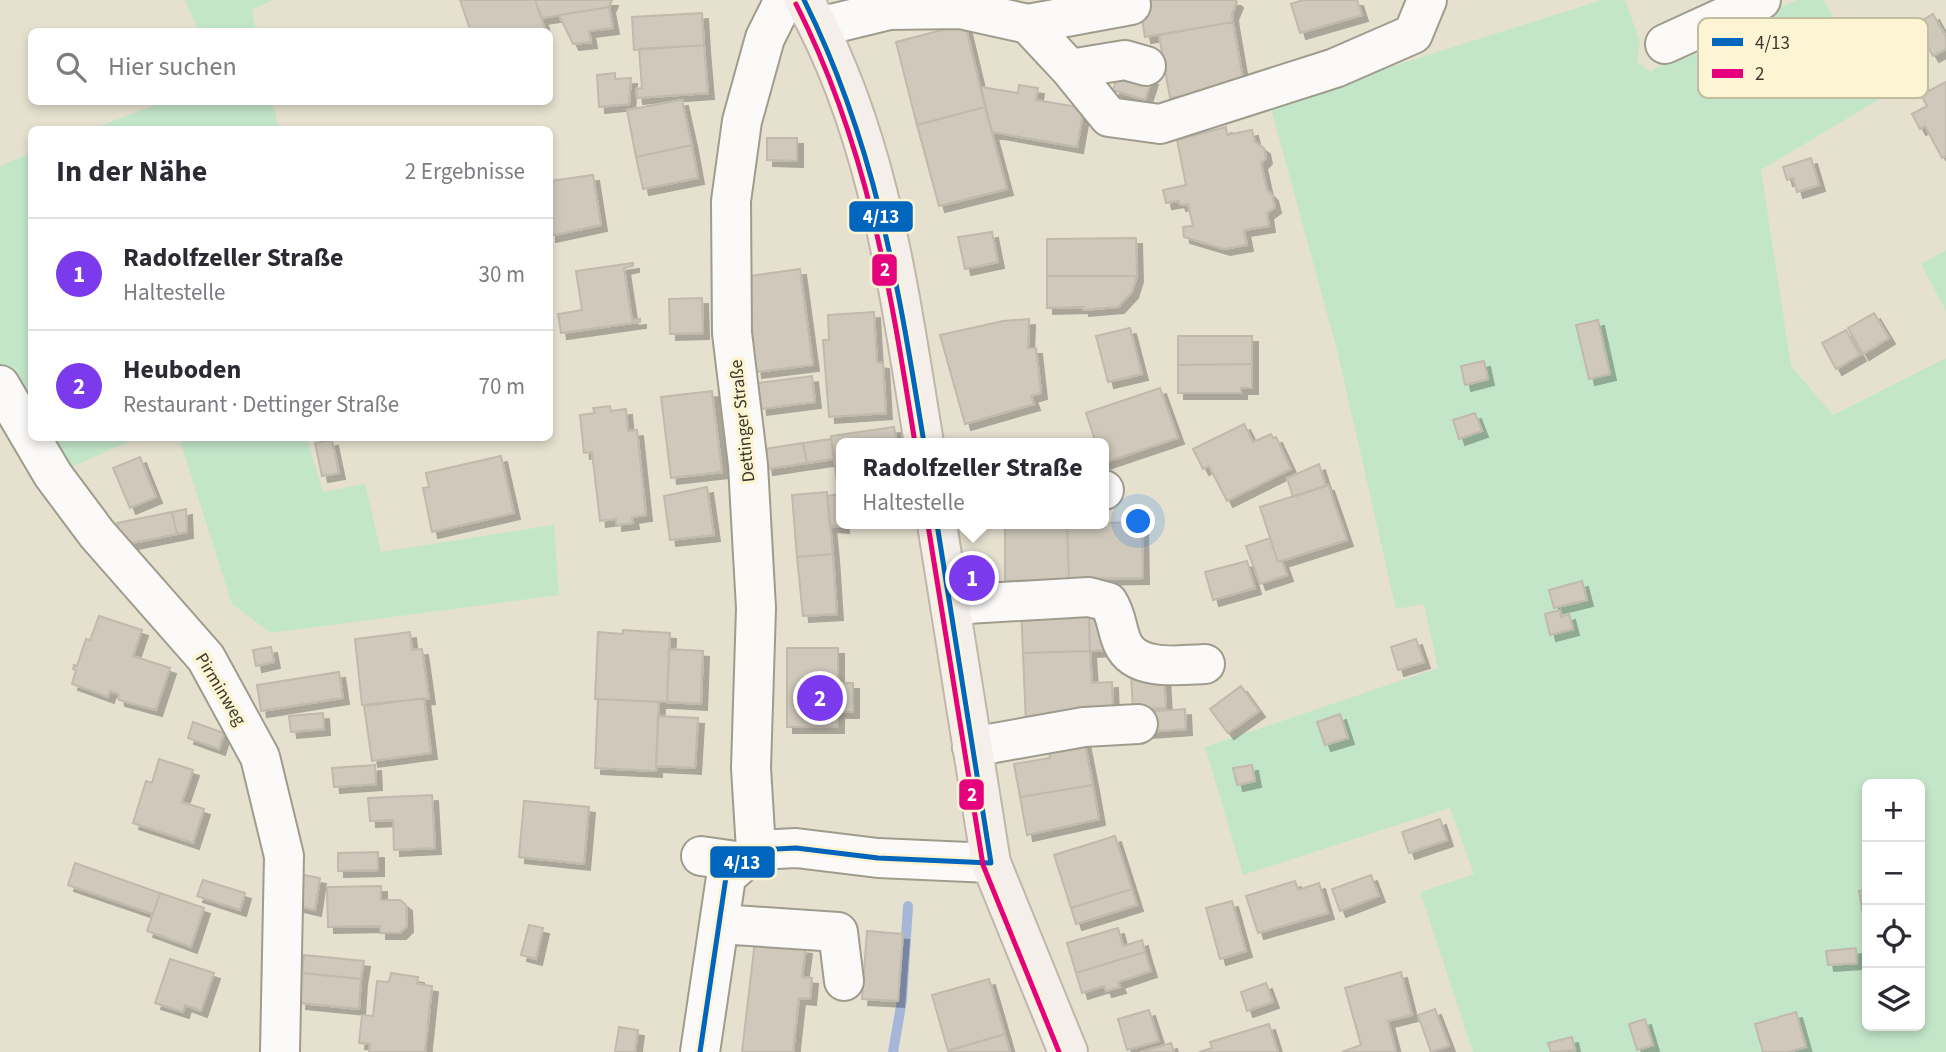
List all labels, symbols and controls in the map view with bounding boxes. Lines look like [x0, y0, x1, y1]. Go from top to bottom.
legend [1698, 18, 1928, 98]
search box [28, 28, 553, 105]
text: 4/13 [1755, 30, 1790, 57]
icon: search [52, 48, 90, 86]
text: Hier suchen [108, 48, 237, 85]
text: 2 [1755, 61, 1764, 88]
text: In der Nähe [56, 150, 207, 193]
text: 2 Ergebnisse [405, 155, 525, 188]
line badge: 4/13 [848, 200, 914, 233]
text: 4/13 [863, 204, 899, 231]
text: Radolfzeller Straße [123, 239, 344, 276]
line badge: 2 [871, 253, 898, 287]
text: 2 [880, 257, 890, 284]
text: 1 [73, 258, 85, 291]
text: 30 m [478, 258, 525, 291]
text: Haltestelle [123, 276, 226, 309]
text: Heuboden [123, 351, 241, 388]
street label: Dettinger Straße [724, 358, 761, 483]
text: 2 [73, 370, 85, 403]
text: 70 m [478, 370, 525, 403]
text: Restaurant · Dettinger Straße [123, 388, 399, 421]
popup [836, 438, 1109, 529]
text: Radolfzeller Straße [862, 449, 1083, 486]
text: Haltestelle [862, 486, 965, 519]
your location [1121, 504, 1155, 538]
pin: 1 [949, 552, 995, 604]
street label: Pirminweg [189, 648, 252, 730]
pin: 2 [797, 672, 843, 724]
line badge: 2 [958, 778, 985, 811]
map controls [1862, 779, 1925, 1031]
button: + [1862, 779, 1925, 842]
text: 2 [967, 782, 977, 809]
button: − [1862, 842, 1925, 905]
line badge: 4/13 [709, 845, 776, 879]
text: 4/13 [724, 850, 760, 877]
button: locate [1862, 905, 1925, 968]
button: layers [1862, 968, 1925, 1031]

